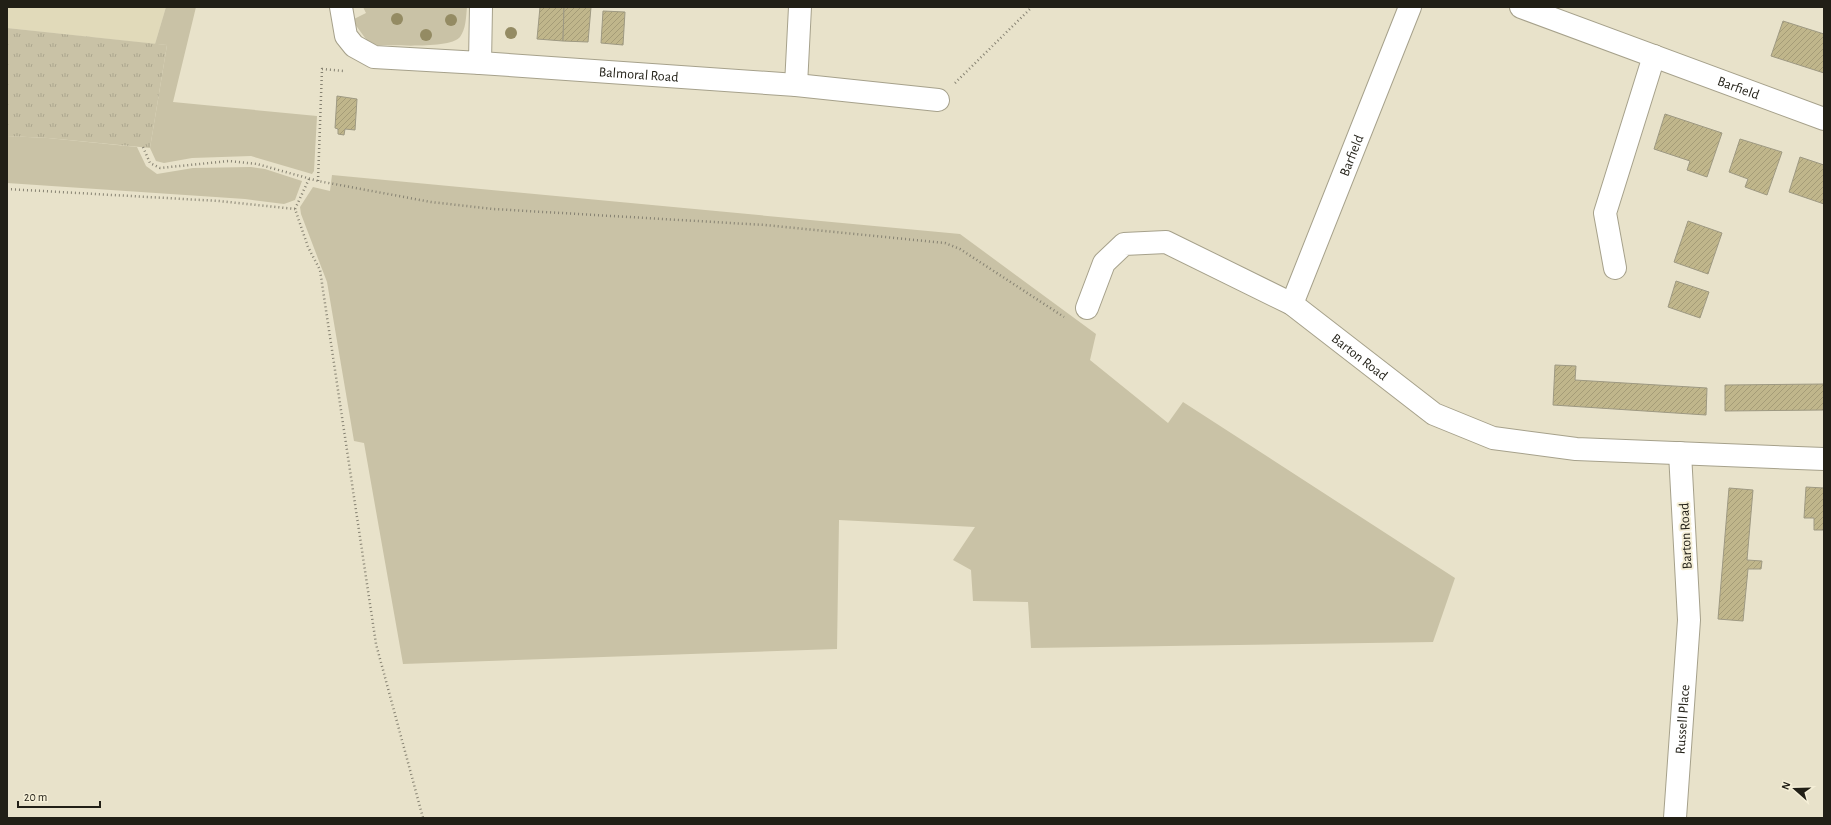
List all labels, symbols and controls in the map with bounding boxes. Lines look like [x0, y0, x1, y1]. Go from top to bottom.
street label: Balmoral Road [598, 65, 679, 85]
street label: Barfield [1715, 74, 1761, 102]
street label: Barfield [1337, 133, 1367, 178]
street label: Barton Road [1329, 331, 1390, 383]
street label: Barton Road [1677, 502, 1695, 570]
street label: Russell Place [1674, 684, 1692, 755]
north arrow [1775, 769, 1815, 809]
text: N [1780, 780, 1793, 791]
scale bar [18, 783, 100, 809]
text: 20 m [24, 791, 47, 803]

